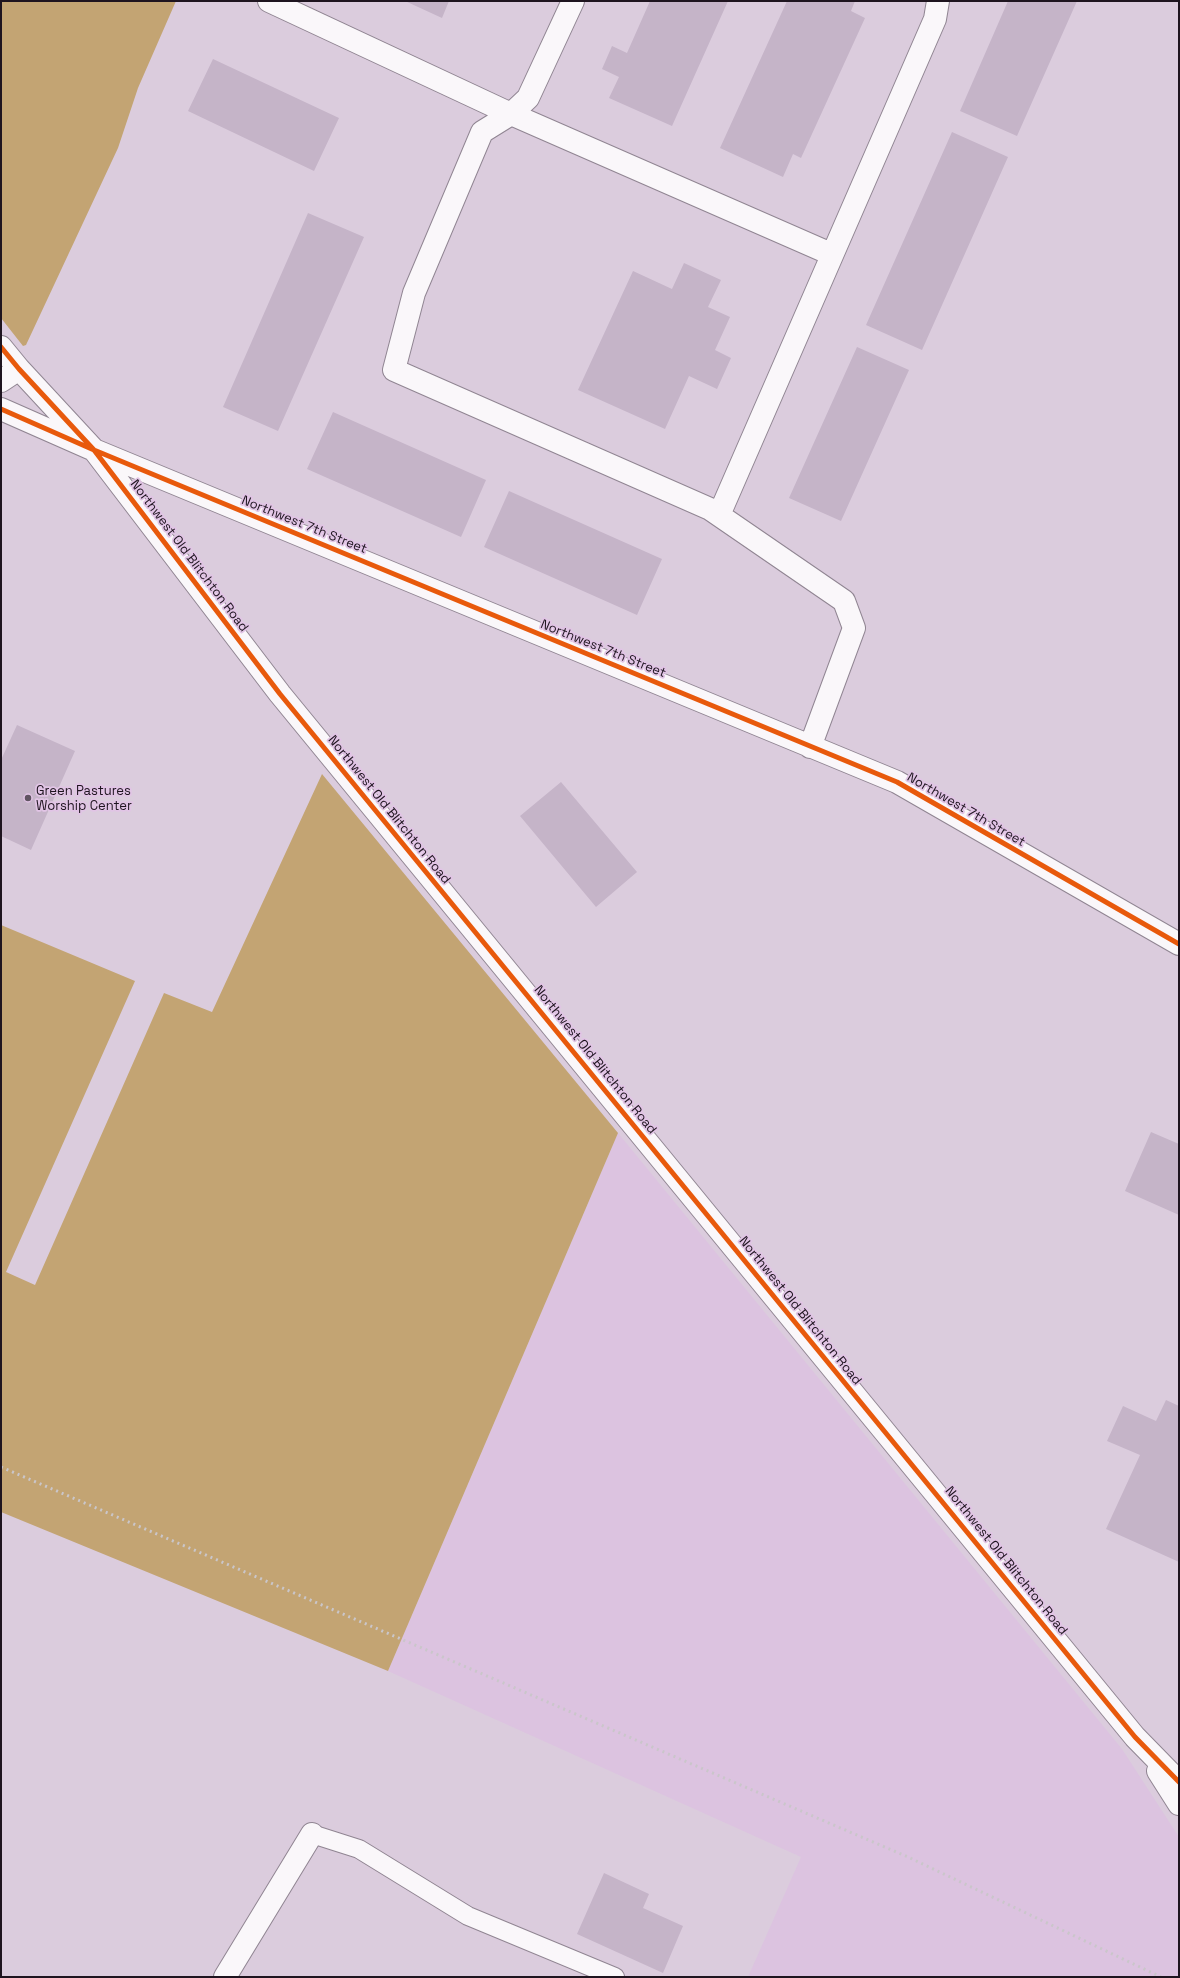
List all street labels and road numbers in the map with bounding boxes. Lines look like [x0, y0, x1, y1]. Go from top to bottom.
street label: Northwest Old Blitchton Road [127, 477, 251, 635]
street label: Northwest 7th Street [239, 493, 369, 557]
street label: Northwest 7th Street [538, 617, 668, 681]
street label: Northwest Old Blitchton Road [324, 733, 454, 887]
street label: Northwest 7th Street [904, 770, 1028, 850]
street label: Northwest Old Blitchton Road [530, 983, 660, 1137]
street label: Northwest Old Blitchton Road [735, 1234, 865, 1388]
street label: Northwest Old Blitchton Road [941, 1484, 1071, 1638]

